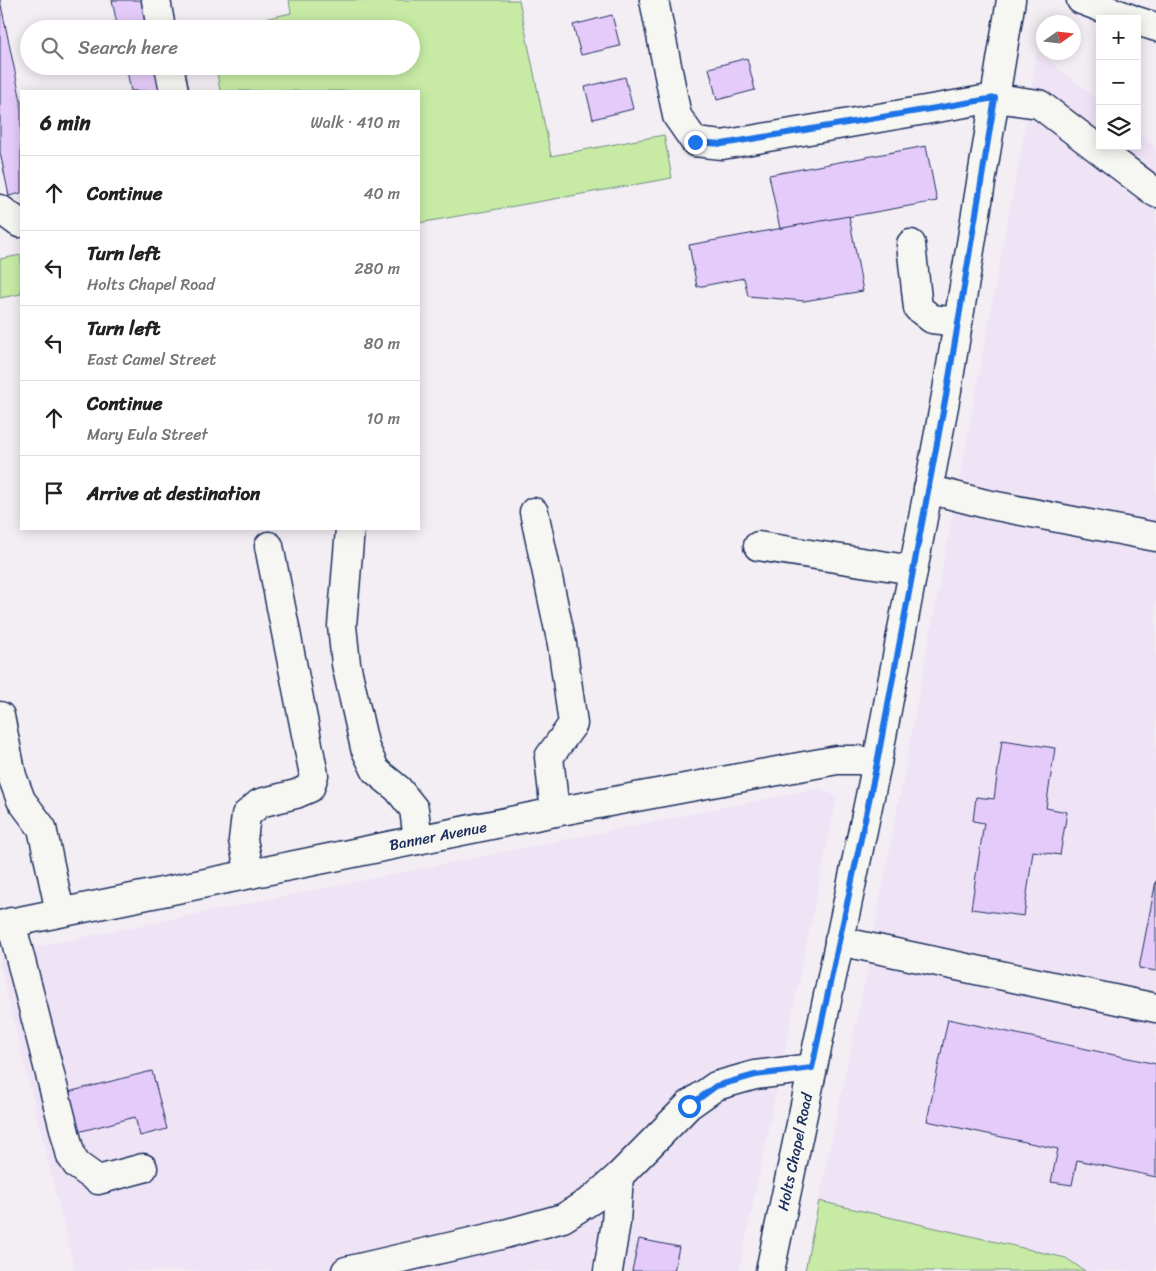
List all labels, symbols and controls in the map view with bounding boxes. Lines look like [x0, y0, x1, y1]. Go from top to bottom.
north arrow [1036, 15, 1081, 60]
map controls [1096, 15, 1141, 150]
button: + [1096, 15, 1141, 60]
search box [20, 20, 420, 75]
text: Search here [78, 31, 178, 64]
icon: search [38, 34, 66, 62]
button: − [1096, 60, 1141, 105]
text: 6 min [40, 104, 91, 142]
button: layers [1096, 105, 1141, 150]
text: Walk · 410 m [311, 108, 400, 137]
route end [684, 131, 707, 154]
text: Continue [87, 177, 163, 210]
icon: ahead [40, 179, 68, 207]
text: 40 m [363, 179, 400, 208]
text: Turn left [87, 237, 160, 270]
icon: left [40, 254, 68, 282]
text: 280 m [355, 254, 400, 283]
text: Holts Chapel Road [87, 270, 215, 299]
text: Turn left [87, 312, 160, 345]
icon: left [40, 329, 68, 357]
text: 80 m [364, 329, 400, 358]
text: East Camel Street [87, 345, 216, 374]
text: Continue [87, 387, 163, 420]
icon: ahead [40, 404, 68, 432]
text: 10 m [367, 404, 400, 433]
text: Mary Eula Street [87, 420, 208, 449]
text: Arrive at destination [87, 477, 260, 510]
icon: arrive [40, 479, 68, 507]
street label: Banner Avenue [387, 814, 489, 858]
street label: Holts Chapel Road [770, 1090, 820, 1213]
route start [678, 1095, 701, 1118]

